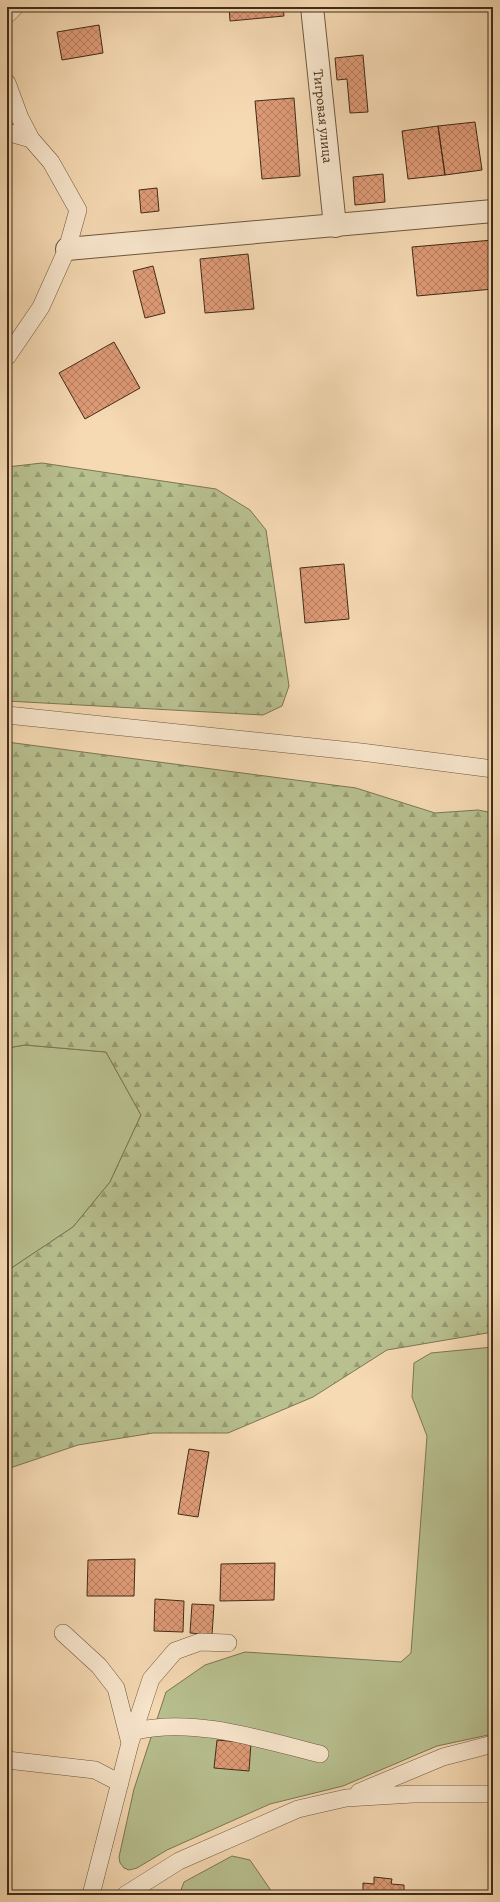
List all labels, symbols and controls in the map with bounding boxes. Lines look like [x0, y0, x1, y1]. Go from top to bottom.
street label: Тигровая улица [309, 69, 337, 165]

